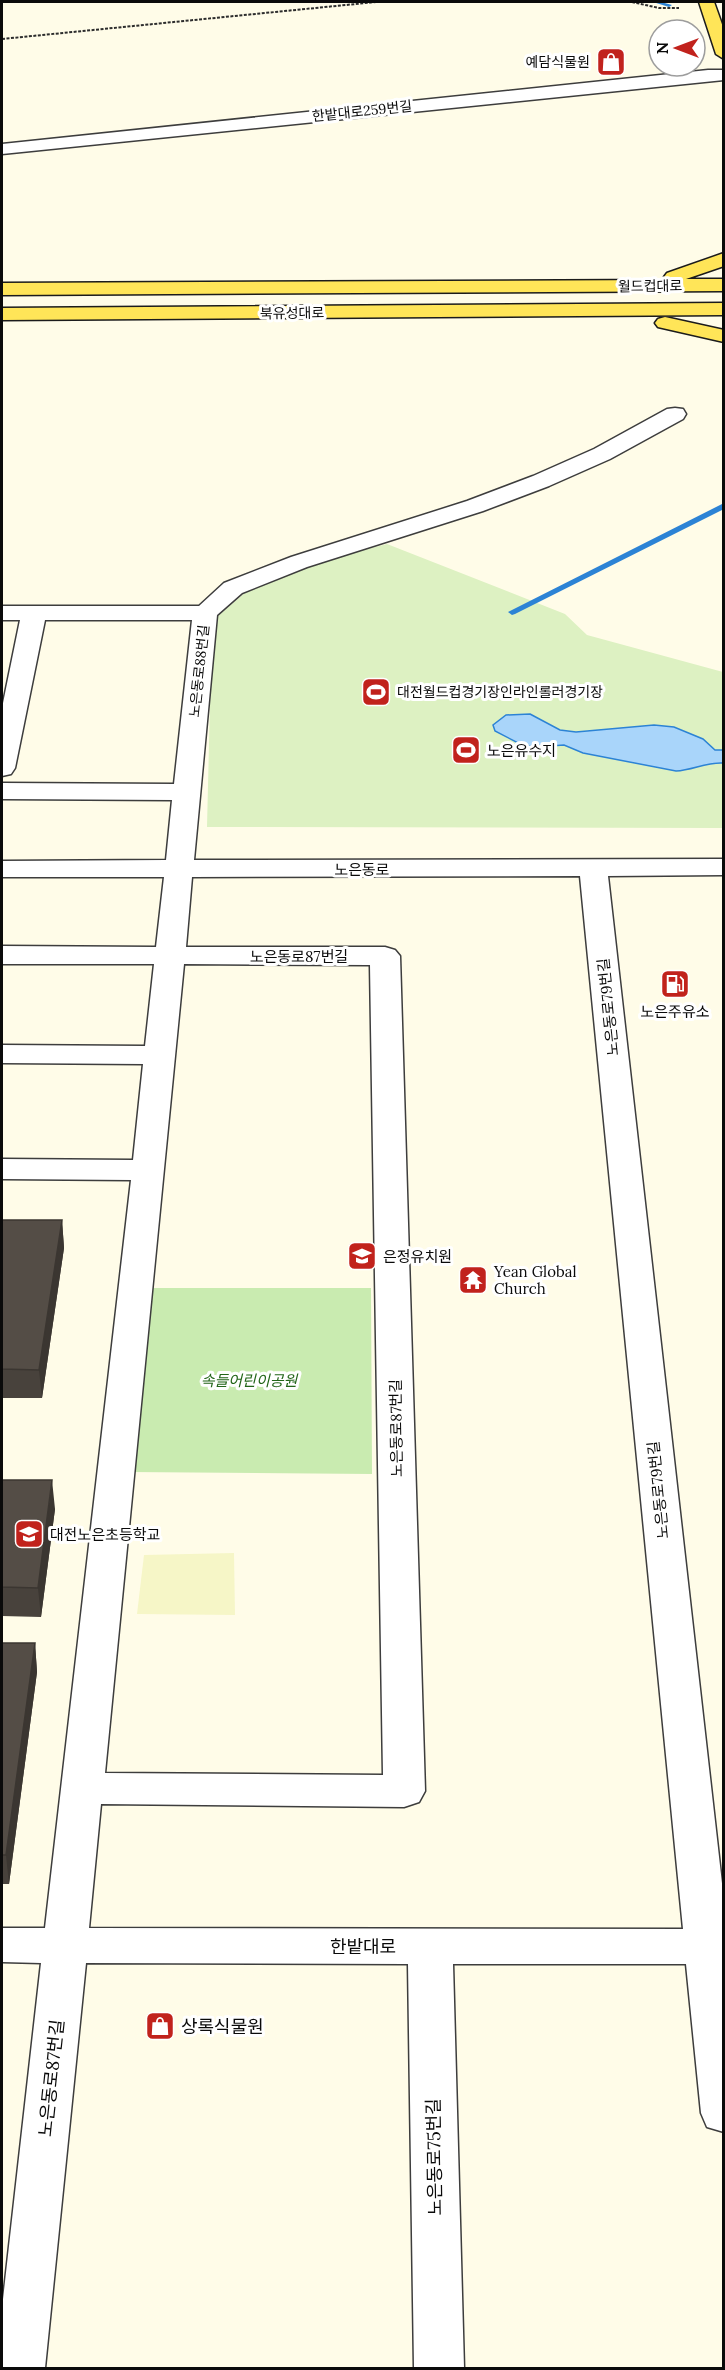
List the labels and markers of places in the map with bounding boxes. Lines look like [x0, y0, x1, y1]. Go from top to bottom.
shop icon: 예담식물원 [595, 46, 627, 78]
place label: 예담식물원 [526, 53, 590, 71]
sports icon: 대전월드컵경기장인라인롤러경기장 [360, 676, 392, 708]
place label: 대전월드컵경기장인라인롤러경기장 [397, 683, 603, 701]
sports icon: 노은유수지 [450, 734, 482, 766]
place label: 노은유수지 [487, 741, 556, 760]
fuel station icon: 노은주유소 [659, 968, 691, 1000]
place label: 노은주유소 [640, 1002, 710, 1021]
school or university icon: 은정유치원 [346, 1240, 378, 1272]
place label: 은정유치원 [383, 1247, 452, 1266]
place label: Yean Global Church [493, 1262, 577, 1298]
temple icon: Yean Global Church [457, 1264, 489, 1296]
school or university icon: 대전노은초등학교 [13, 1518, 45, 1550]
place label: 대전노은초등학교 [50, 1525, 160, 1544]
shop icon: 상록식물원 [144, 2010, 176, 2042]
place label: 상록식물원 [181, 2015, 264, 2038]

